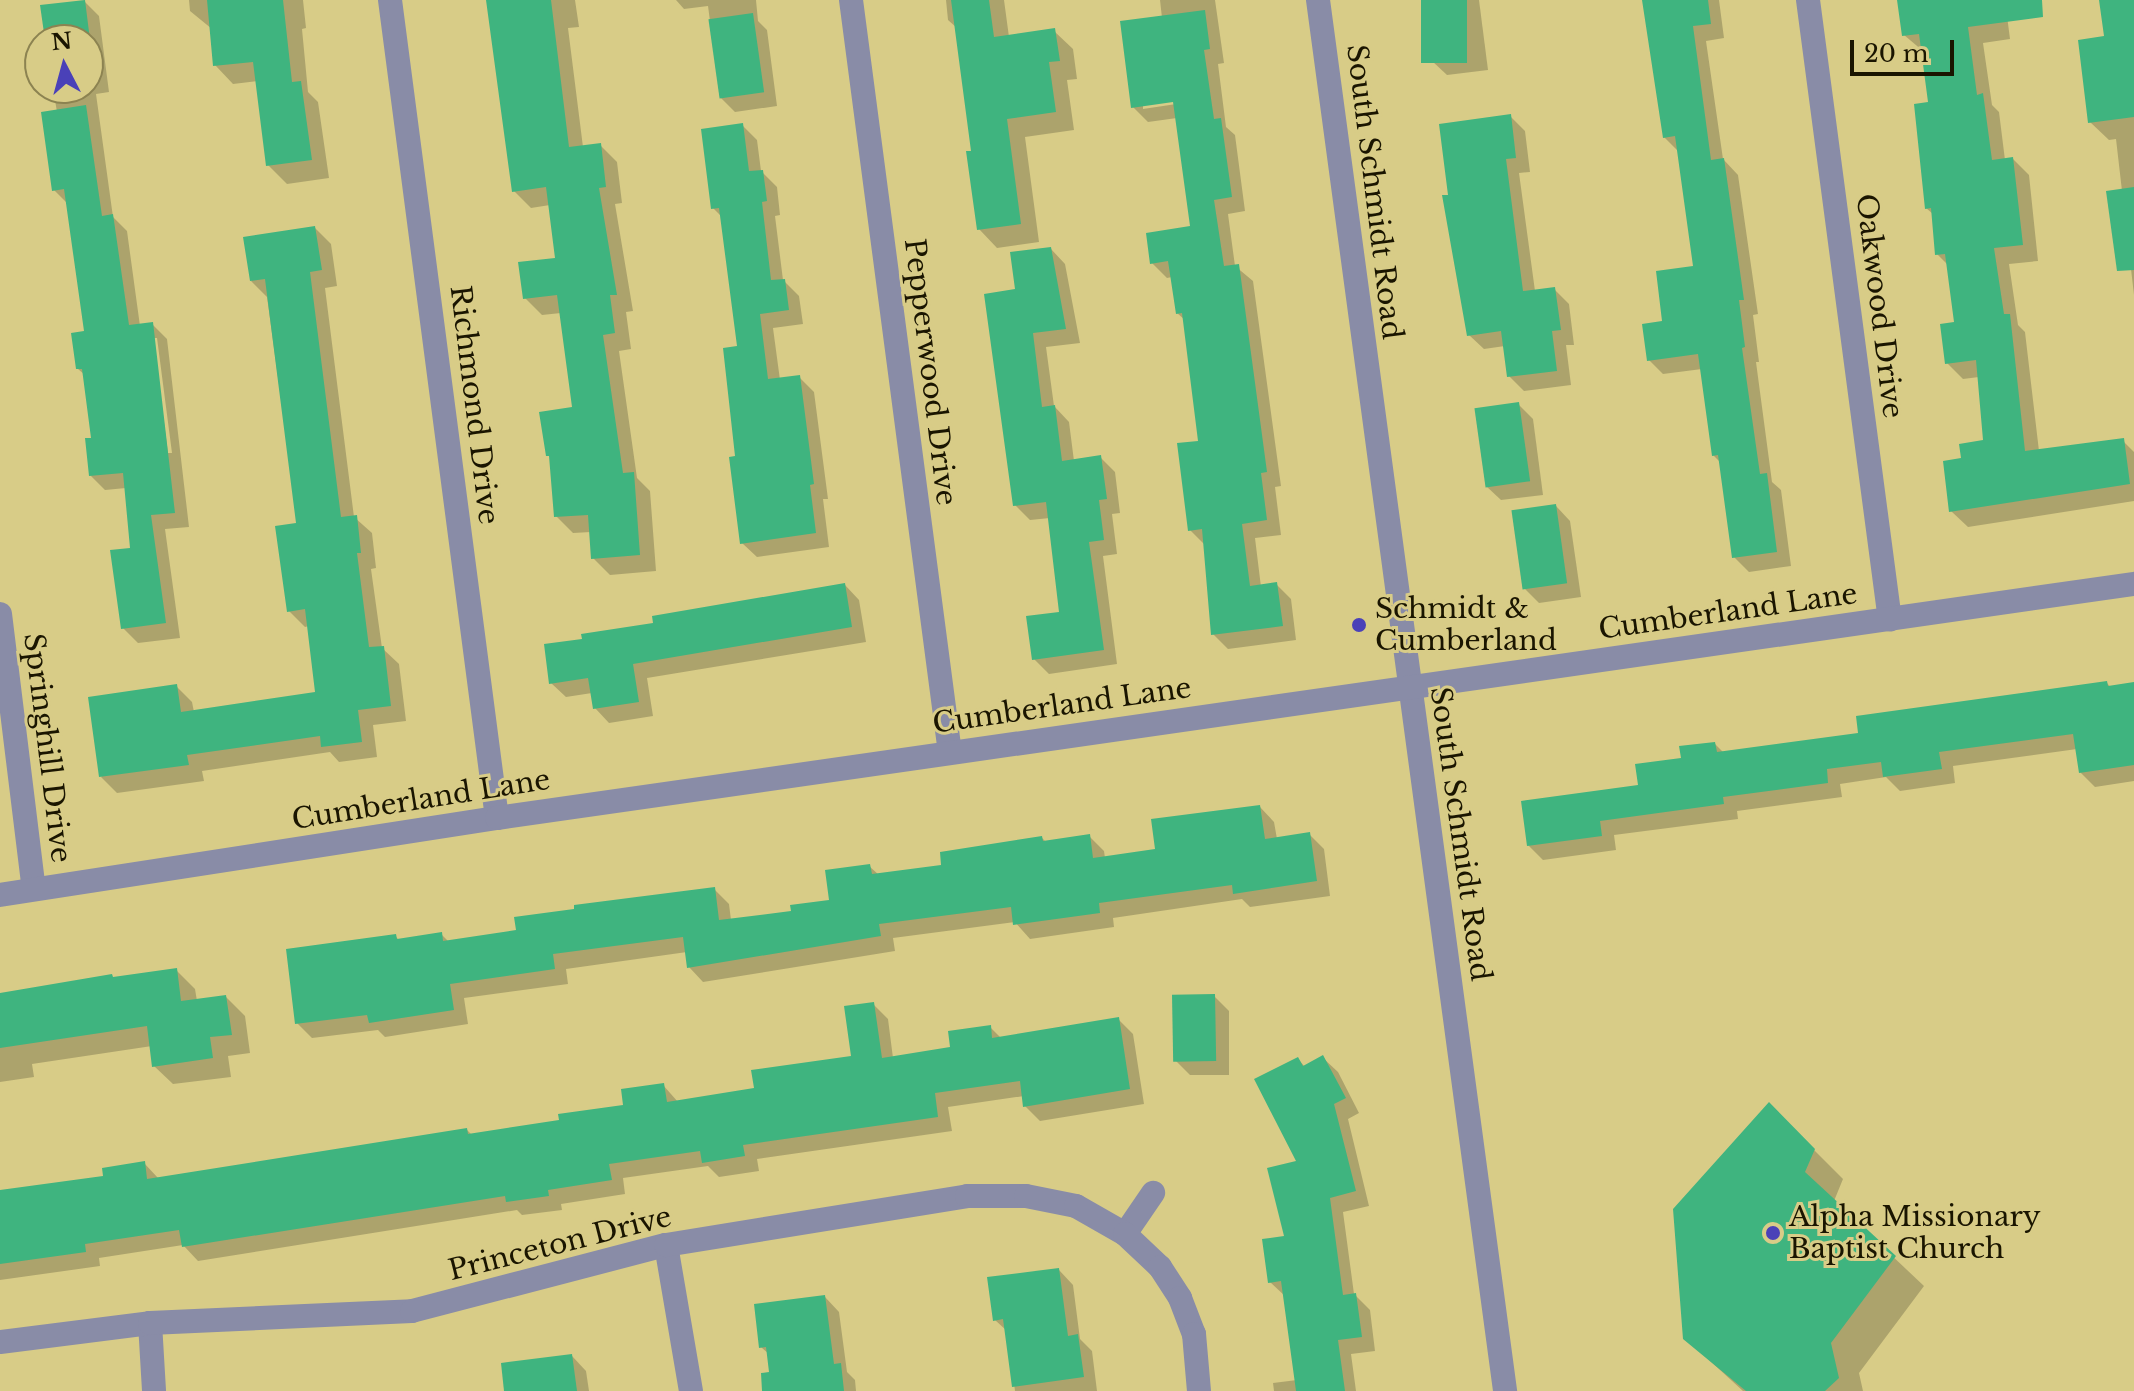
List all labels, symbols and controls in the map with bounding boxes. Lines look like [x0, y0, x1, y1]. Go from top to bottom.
north arrow [24, 24, 104, 104]
scale bar [1854, 24, 1958, 74]
text: N [50, 27, 73, 56]
text: 20 m [1864, 39, 1929, 68]
street label: South Schmidt Road [1339, 43, 1409, 341]
street label: Oakwood Drive [1849, 192, 1909, 420]
street label: Pepperwood Drive [897, 237, 963, 507]
street label: Richmond Drive [443, 284, 505, 526]
street label: Cumberland Lane [1596, 577, 1860, 647]
place label: Schmidt & Cumberland [1375, 592, 1557, 658]
marker: Schmidt & Cumberland [1350, 616, 1368, 634]
street label: Springhill Drive [16, 631, 78, 865]
street label: Cumberland Lane [930, 671, 1194, 741]
street label: South Schmidt Road [1423, 685, 1497, 983]
street label: Cumberland Lane [289, 763, 553, 837]
street label: Princeton Drive [445, 1200, 675, 1288]
place label: Alpha Missionary Baptist Church [1789, 1200, 2041, 1266]
marker: Alpha Missionary Baptist Church [1764, 1224, 1782, 1242]

